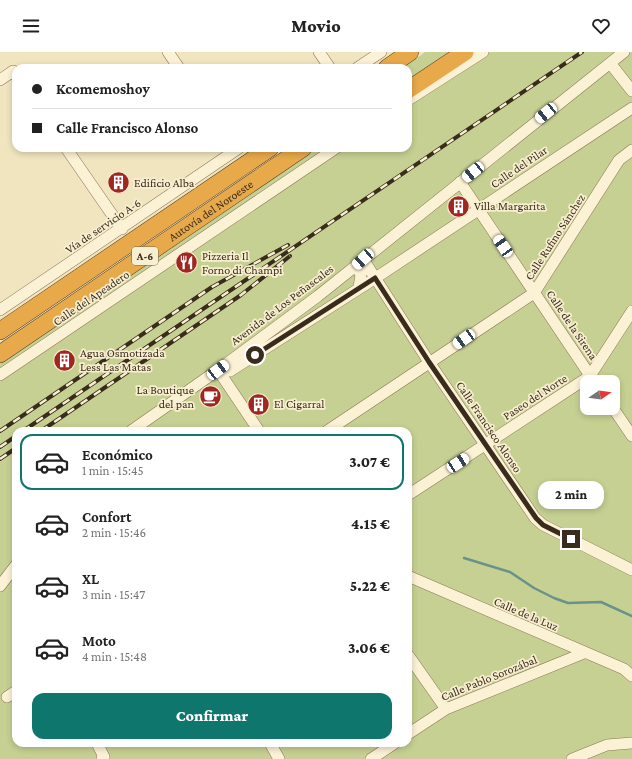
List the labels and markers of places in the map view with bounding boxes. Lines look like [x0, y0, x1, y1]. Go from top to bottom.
building icon: Edificio Alba [105, 170, 131, 196]
place label: Edificio Alba [134, 176, 195, 190]
building icon: Villa Margarita [446, 193, 472, 219]
place label: Villa Margarita [474, 199, 546, 213]
place label: Pizzeria Il Forno di Champi [202, 249, 282, 277]
restaurant icon: Pizzeria Il Forno di Champi [173, 250, 199, 276]
place label: Agua Osmotizada Less Las Matas [80, 346, 165, 374]
building icon: Agua Osmotizada Less Las Matas [52, 347, 78, 373]
place label: La Boutique del pan [136, 383, 195, 411]
cafe icon: La Boutique del pan [197, 384, 223, 410]
building icon: El Cigarral [245, 391, 271, 417]
place label: El Cigarral [274, 397, 324, 411]

